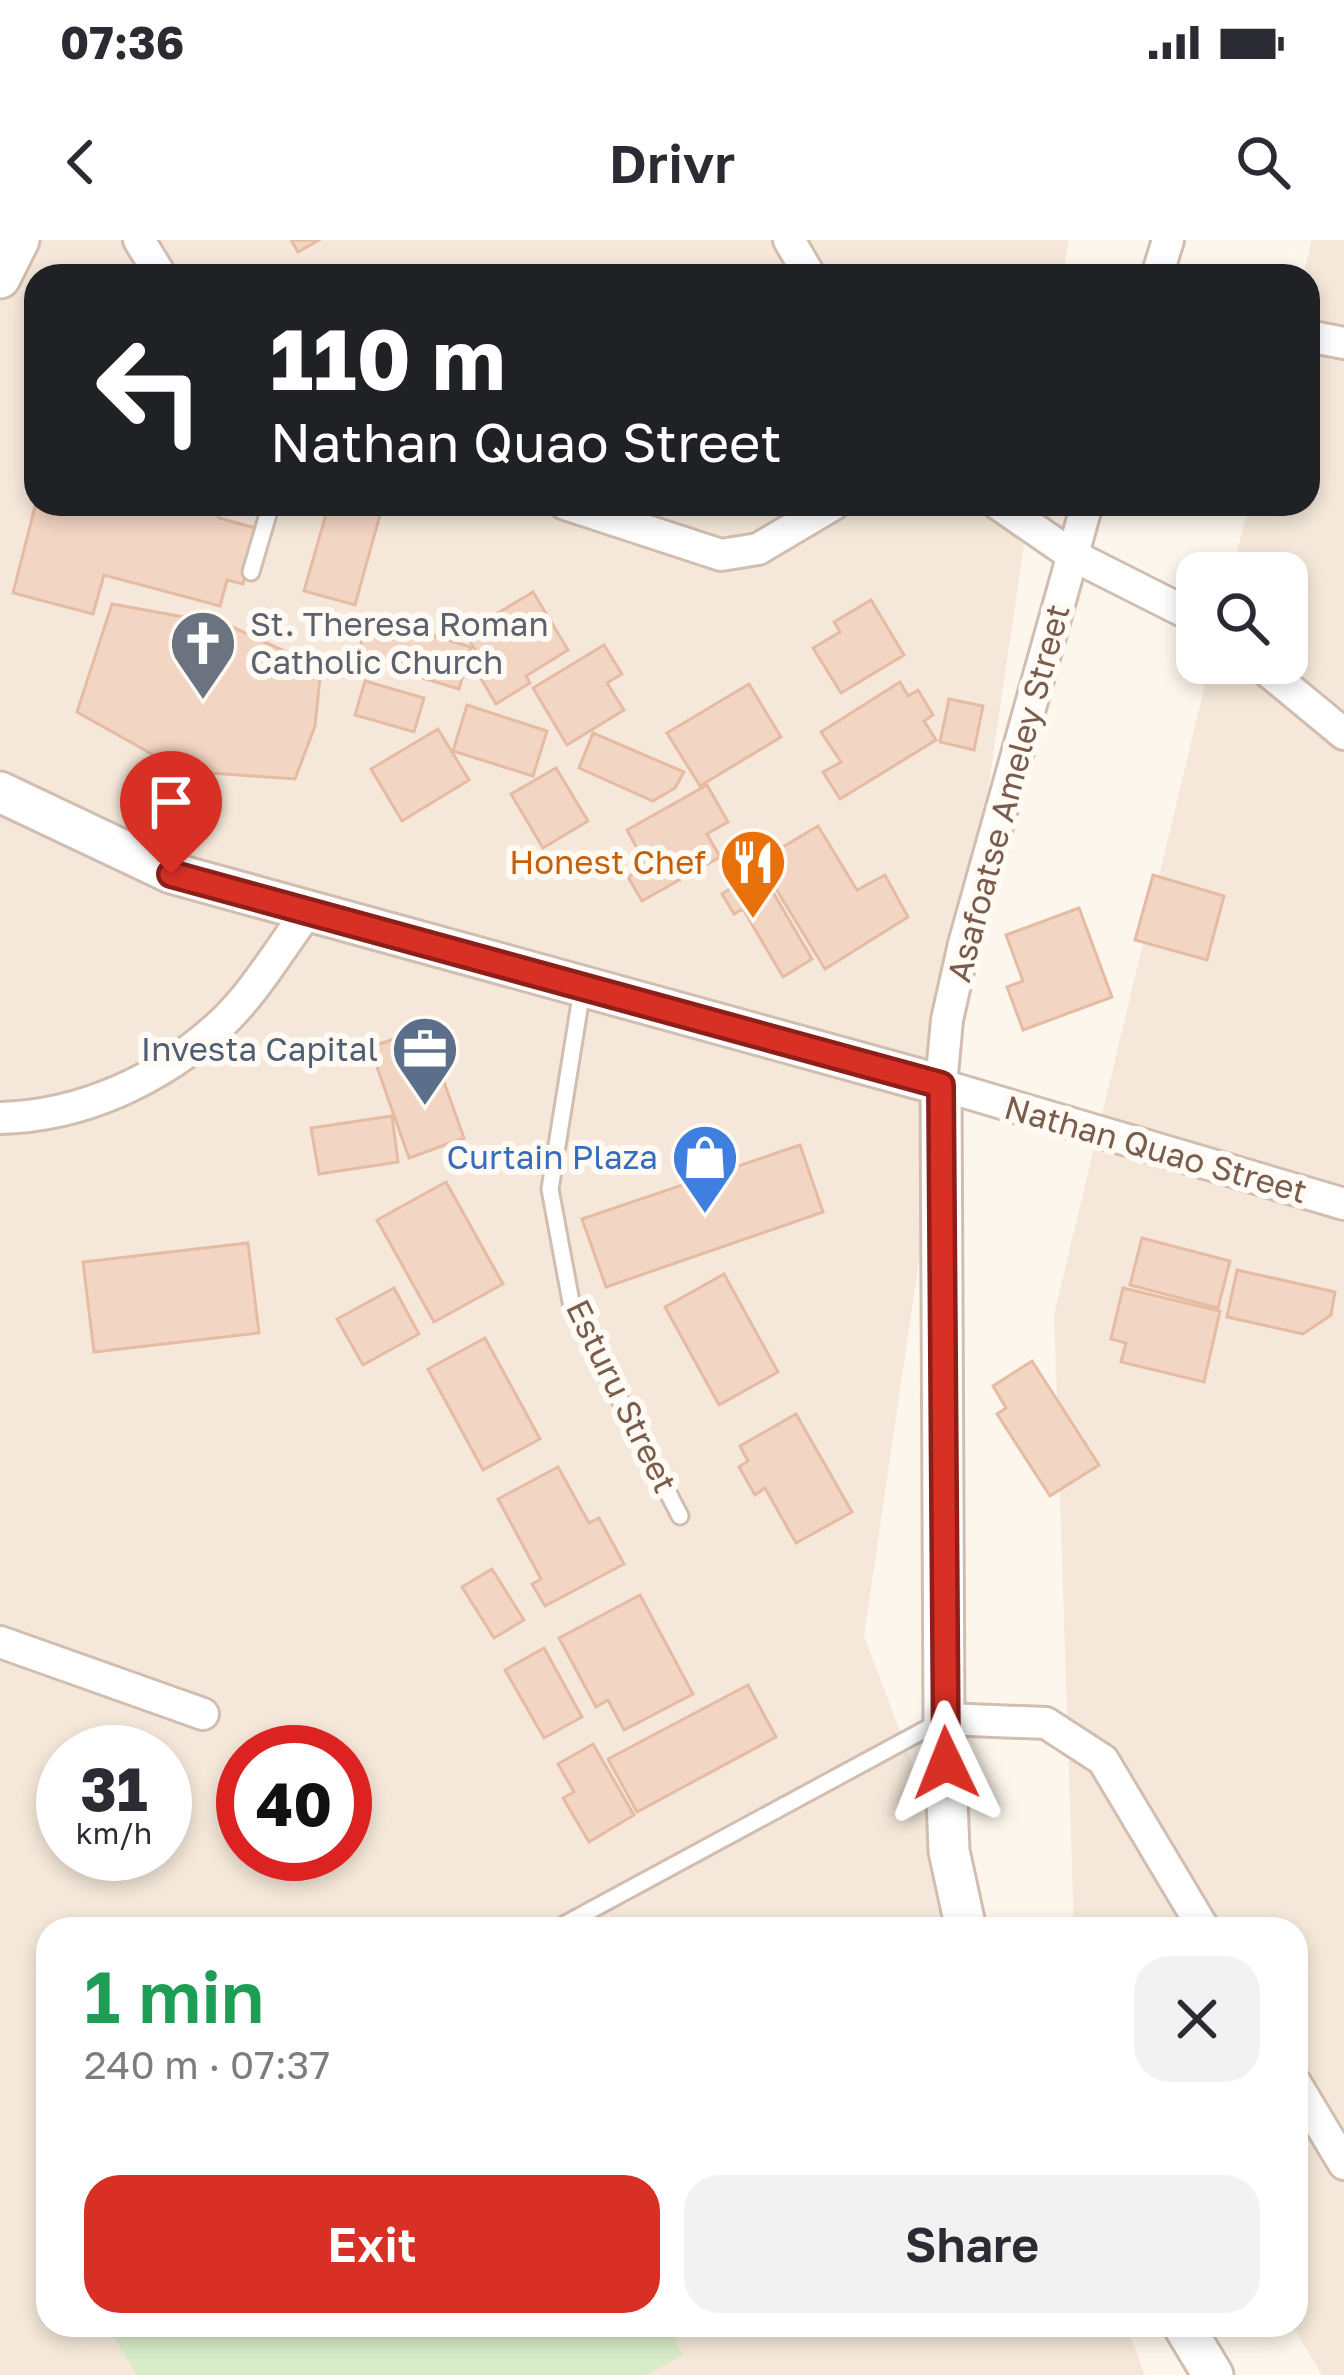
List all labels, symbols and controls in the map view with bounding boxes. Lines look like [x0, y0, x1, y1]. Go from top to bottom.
text: 07:36 [60, 15, 184, 69]
icon: back [48, 129, 114, 195]
icon: search [1230, 129, 1296, 195]
text: Drivr [609, 130, 735, 195]
text: 110 m [270, 308, 506, 408]
icon: left [72, 312, 228, 468]
text: Nathan Quao Street [270, 409, 782, 474]
map controls [1176, 552, 1308, 684]
button: search [1176, 552, 1308, 684]
street label: Asafoatse Ameley Street [938, 600, 1077, 986]
place label: St. Theresa Roman Catholic Church [250, 604, 549, 681]
church icon: St. Theresa Roman Catholic Church [168, 608, 238, 702]
pin [120, 751, 222, 874]
icon: arrive [138, 769, 204, 835]
restaurant icon: Honest Chef [718, 827, 788, 921]
place label: Honest Chef [509, 842, 706, 881]
office icon: Investa Capital [390, 1014, 460, 1108]
place label: Investa Capital [141, 1029, 378, 1068]
street label: Nathan Quao Street [1000, 1087, 1312, 1210]
shop icon: Curtain Plaza [670, 1122, 740, 1216]
place label: Curtain Plaza [447, 1137, 658, 1176]
street label: Esturu Street [559, 1293, 686, 1499]
position arrow [883, 1700, 1009, 1826]
speed limit sign: 40 [216, 1725, 372, 1881]
text: 31 [80, 1752, 148, 1824]
text: km/h [76, 1815, 152, 1851]
text: 1 min [84, 1952, 264, 2039]
button: close [1134, 1956, 1260, 2082]
text: 240 m · 07:37 [84, 2041, 330, 2088]
button: Exit [84, 2175, 660, 2313]
button: Share [684, 2175, 1260, 2313]

